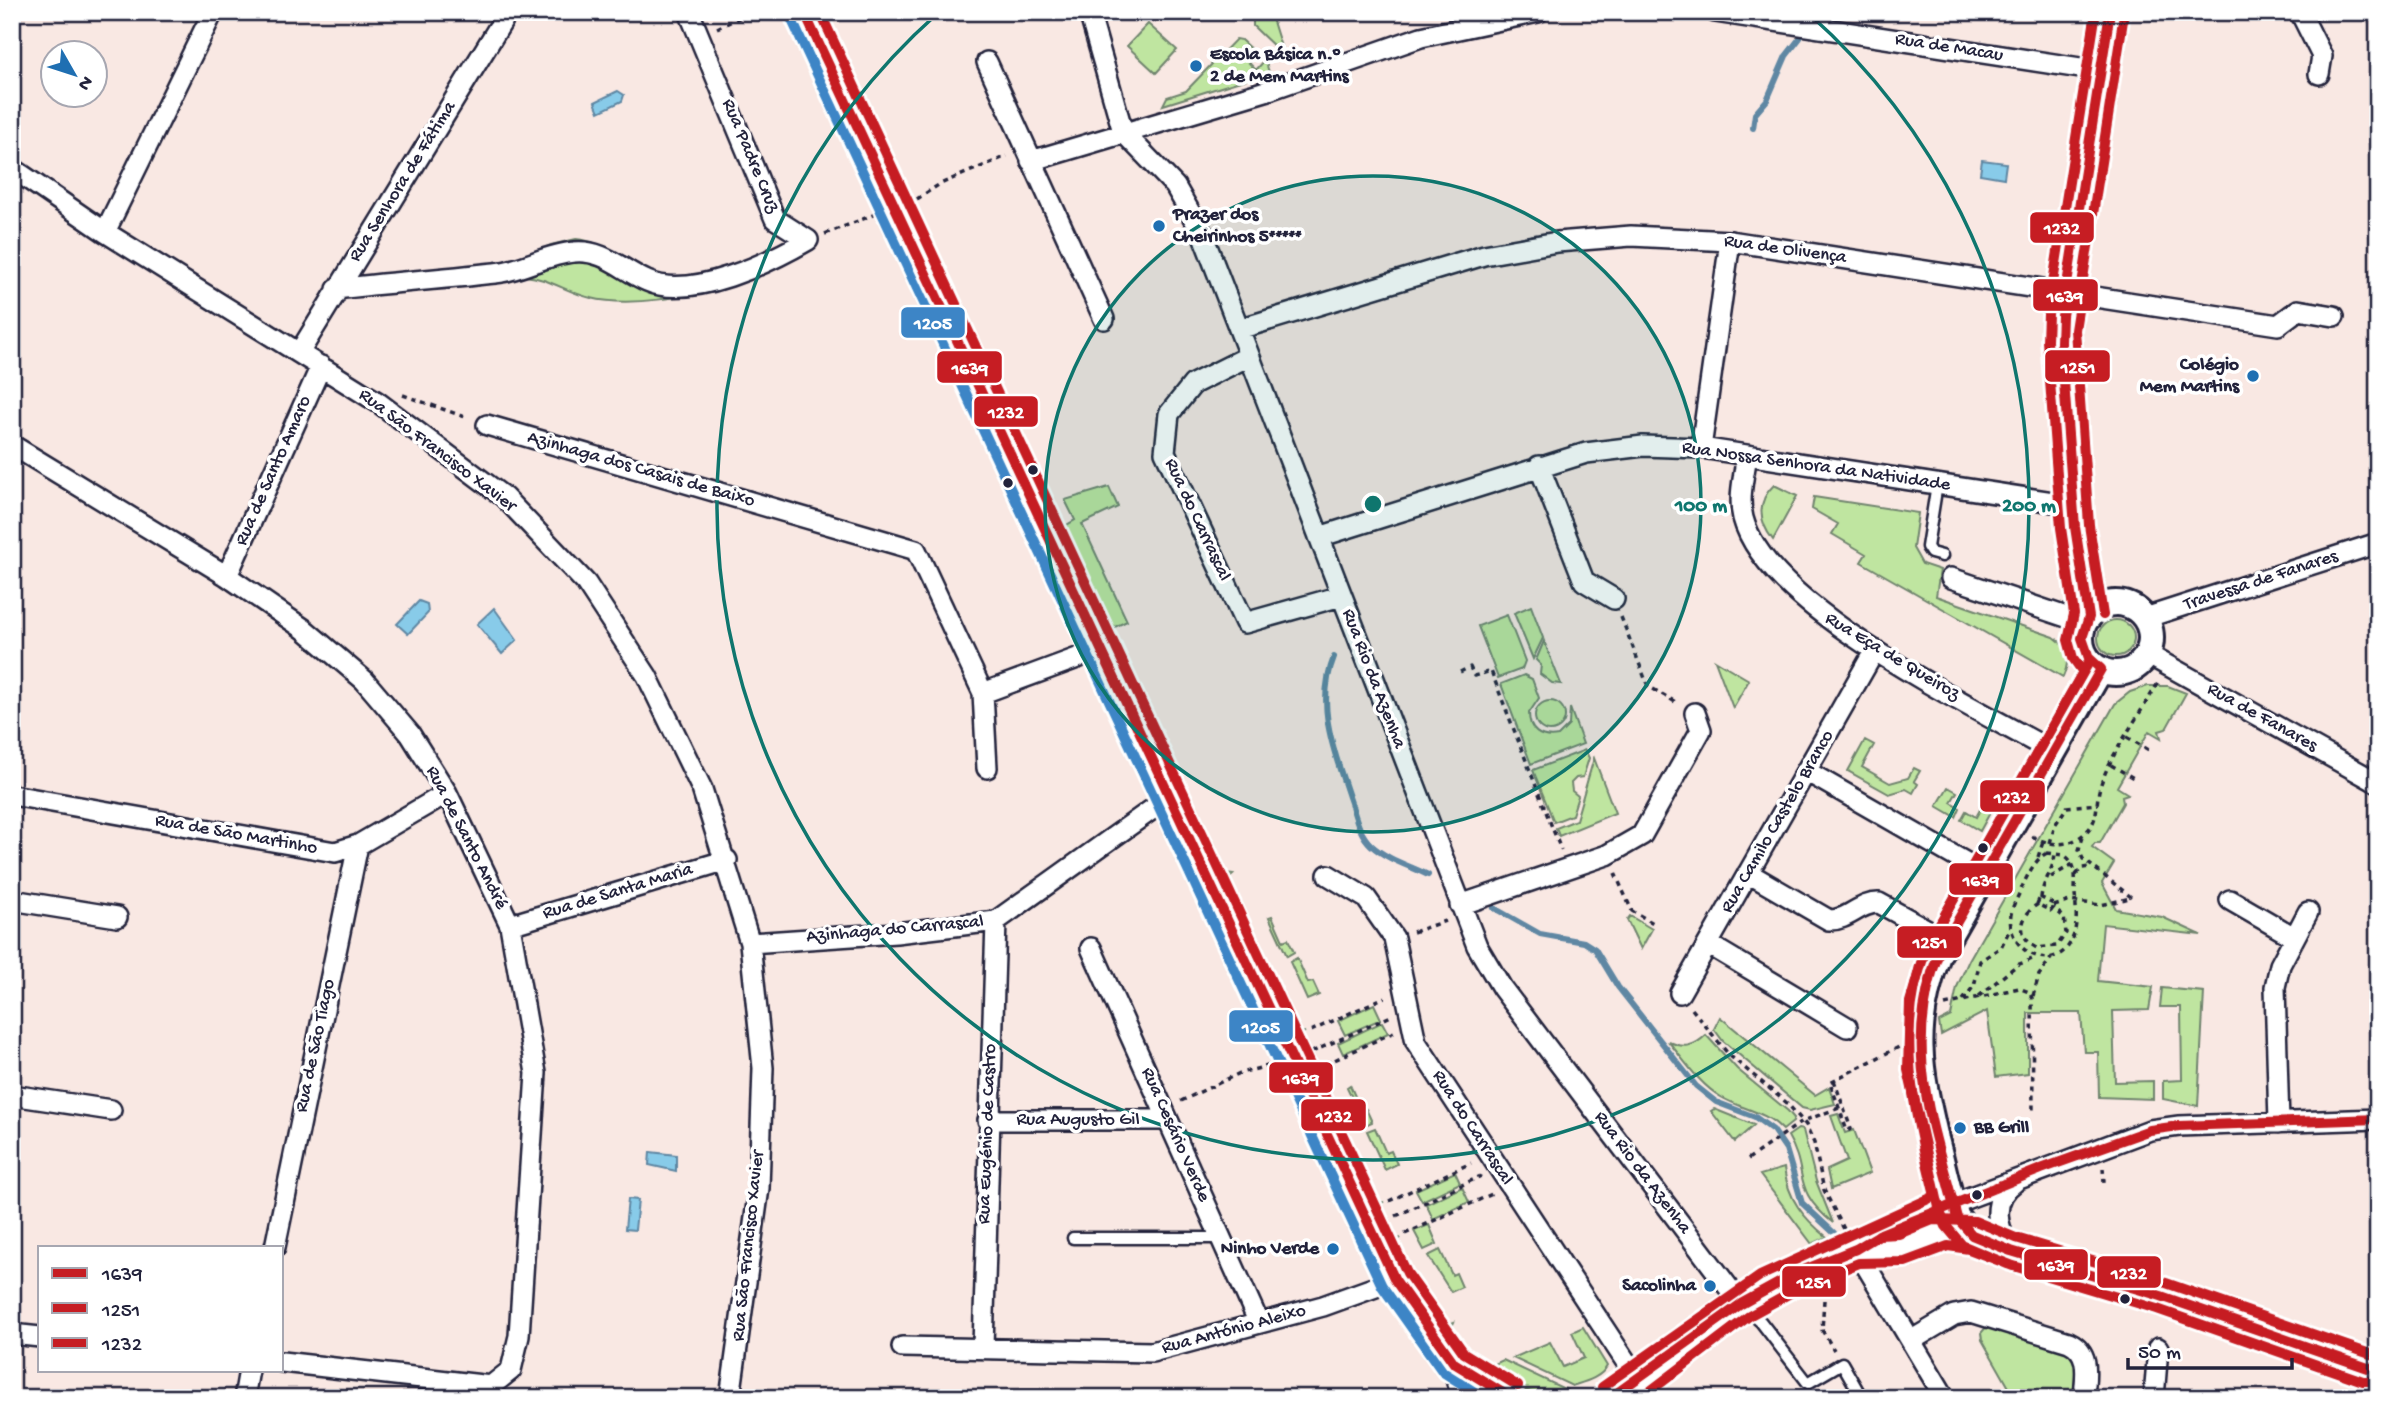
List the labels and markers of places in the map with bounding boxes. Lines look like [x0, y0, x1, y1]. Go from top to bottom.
place label: Escola Básica n.º 2 de Mem Martins [1210, 44, 1350, 89]
marker: Escola Básica n.º 2 de Mem Martins [1188, 58, 1204, 74]
place label: Prazer dos Cheirinhos 5***** [1172, 204, 1302, 249]
marker: Prazer dos Cheirinhos 5***** [1151, 218, 1167, 234]
place label: Colégio Mem Martins [2140, 354, 2240, 399]
marker: Colégio Mem Martins [2245, 368, 2261, 384]
unlabelled marker [1026, 463, 1040, 477]
unlabelled marker [1001, 476, 1015, 490]
centre of rings [1361, 492, 1385, 516]
unlabelled marker [1976, 841, 1990, 855]
place label: BB Grill [1973, 1117, 2029, 1140]
marker: BB Grill [1952, 1120, 1968, 1136]
unlabelled marker [1970, 1188, 1984, 1202]
place label: Ninho Verde [1221, 1238, 1320, 1261]
marker: Ninho Verde [1325, 1241, 1341, 1257]
place label: Sacolinha [1622, 1275, 1697, 1298]
marker: Sacolinha [1702, 1278, 1718, 1294]
unlabelled marker [2118, 1292, 2132, 1306]

